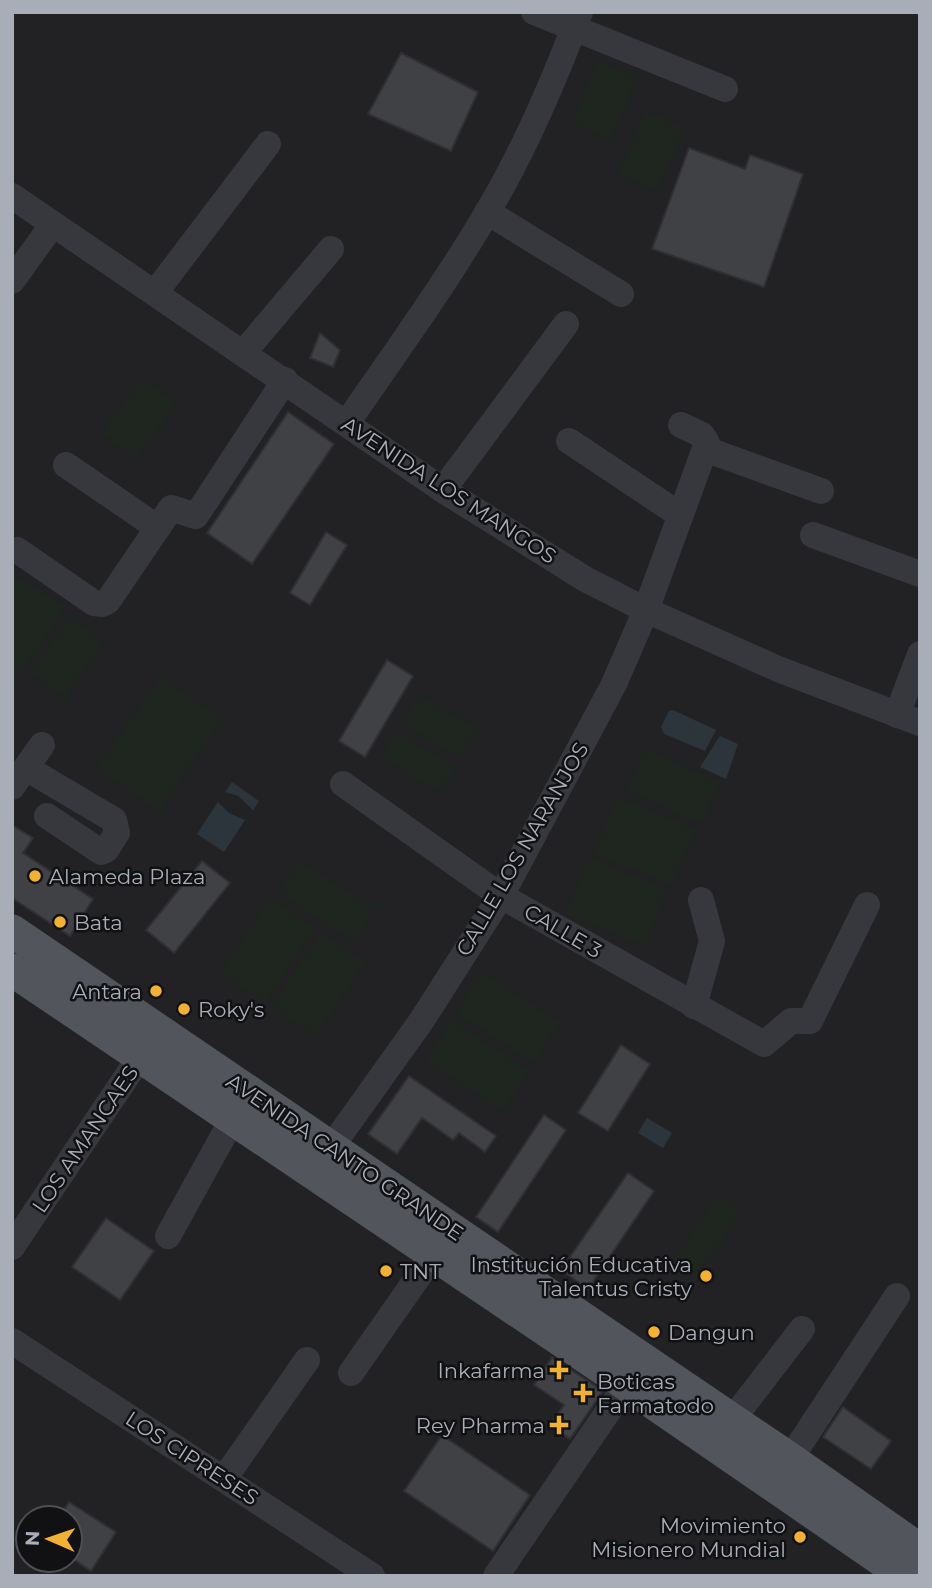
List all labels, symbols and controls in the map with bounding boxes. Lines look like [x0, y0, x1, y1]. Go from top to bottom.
street label: AVENIDA LOS MANGOS [337, 411, 561, 569]
street label: CALLE LOS NARANJOS [451, 738, 593, 960]
place label: Alameda Plaza [49, 864, 205, 889]
marker: Alameda Plaza [27, 868, 43, 884]
street label: CALLE 3 [520, 899, 606, 963]
place label: Bata [74, 910, 123, 935]
marker: Bata [52, 914, 68, 930]
place label: Antara [72, 979, 142, 1004]
marker: Antara [148, 983, 164, 999]
place label: Roky's [198, 997, 264, 1022]
marker: Roky's [176, 1001, 192, 1017]
street label: LOS AMANCAES [27, 1061, 143, 1217]
street label: AVENIDA CANTO GRANDE [222, 1068, 468, 1246]
place label: Institución Educativa Talentus Cristy [470, 1252, 693, 1301]
place label: TNT [400, 1259, 441, 1284]
marker: TNT [378, 1263, 394, 1279]
marker: Institución Educativa Talentus Cristy [698, 1268, 714, 1284]
place label: Dangun [668, 1320, 755, 1345]
marker: Dangun [646, 1324, 662, 1340]
place label: Inkafarma [437, 1358, 545, 1383]
marker: Inkafarma [551, 1362, 567, 1378]
place label: Boticas Farmatodo [597, 1369, 714, 1418]
marker: Boticas Farmatodo [575, 1385, 591, 1401]
street label: LOS CIPRESES [121, 1406, 263, 1510]
place label: Rey Pharma [416, 1413, 545, 1438]
marker: Rey Pharma [551, 1417, 567, 1433]
north arrow [14, 1504, 84, 1574]
place label: Movimiento Misionero Mundial [591, 1513, 786, 1562]
marker: Movimiento Misionero Mundial [792, 1529, 808, 1545]
text: N [21, 1530, 44, 1547]

